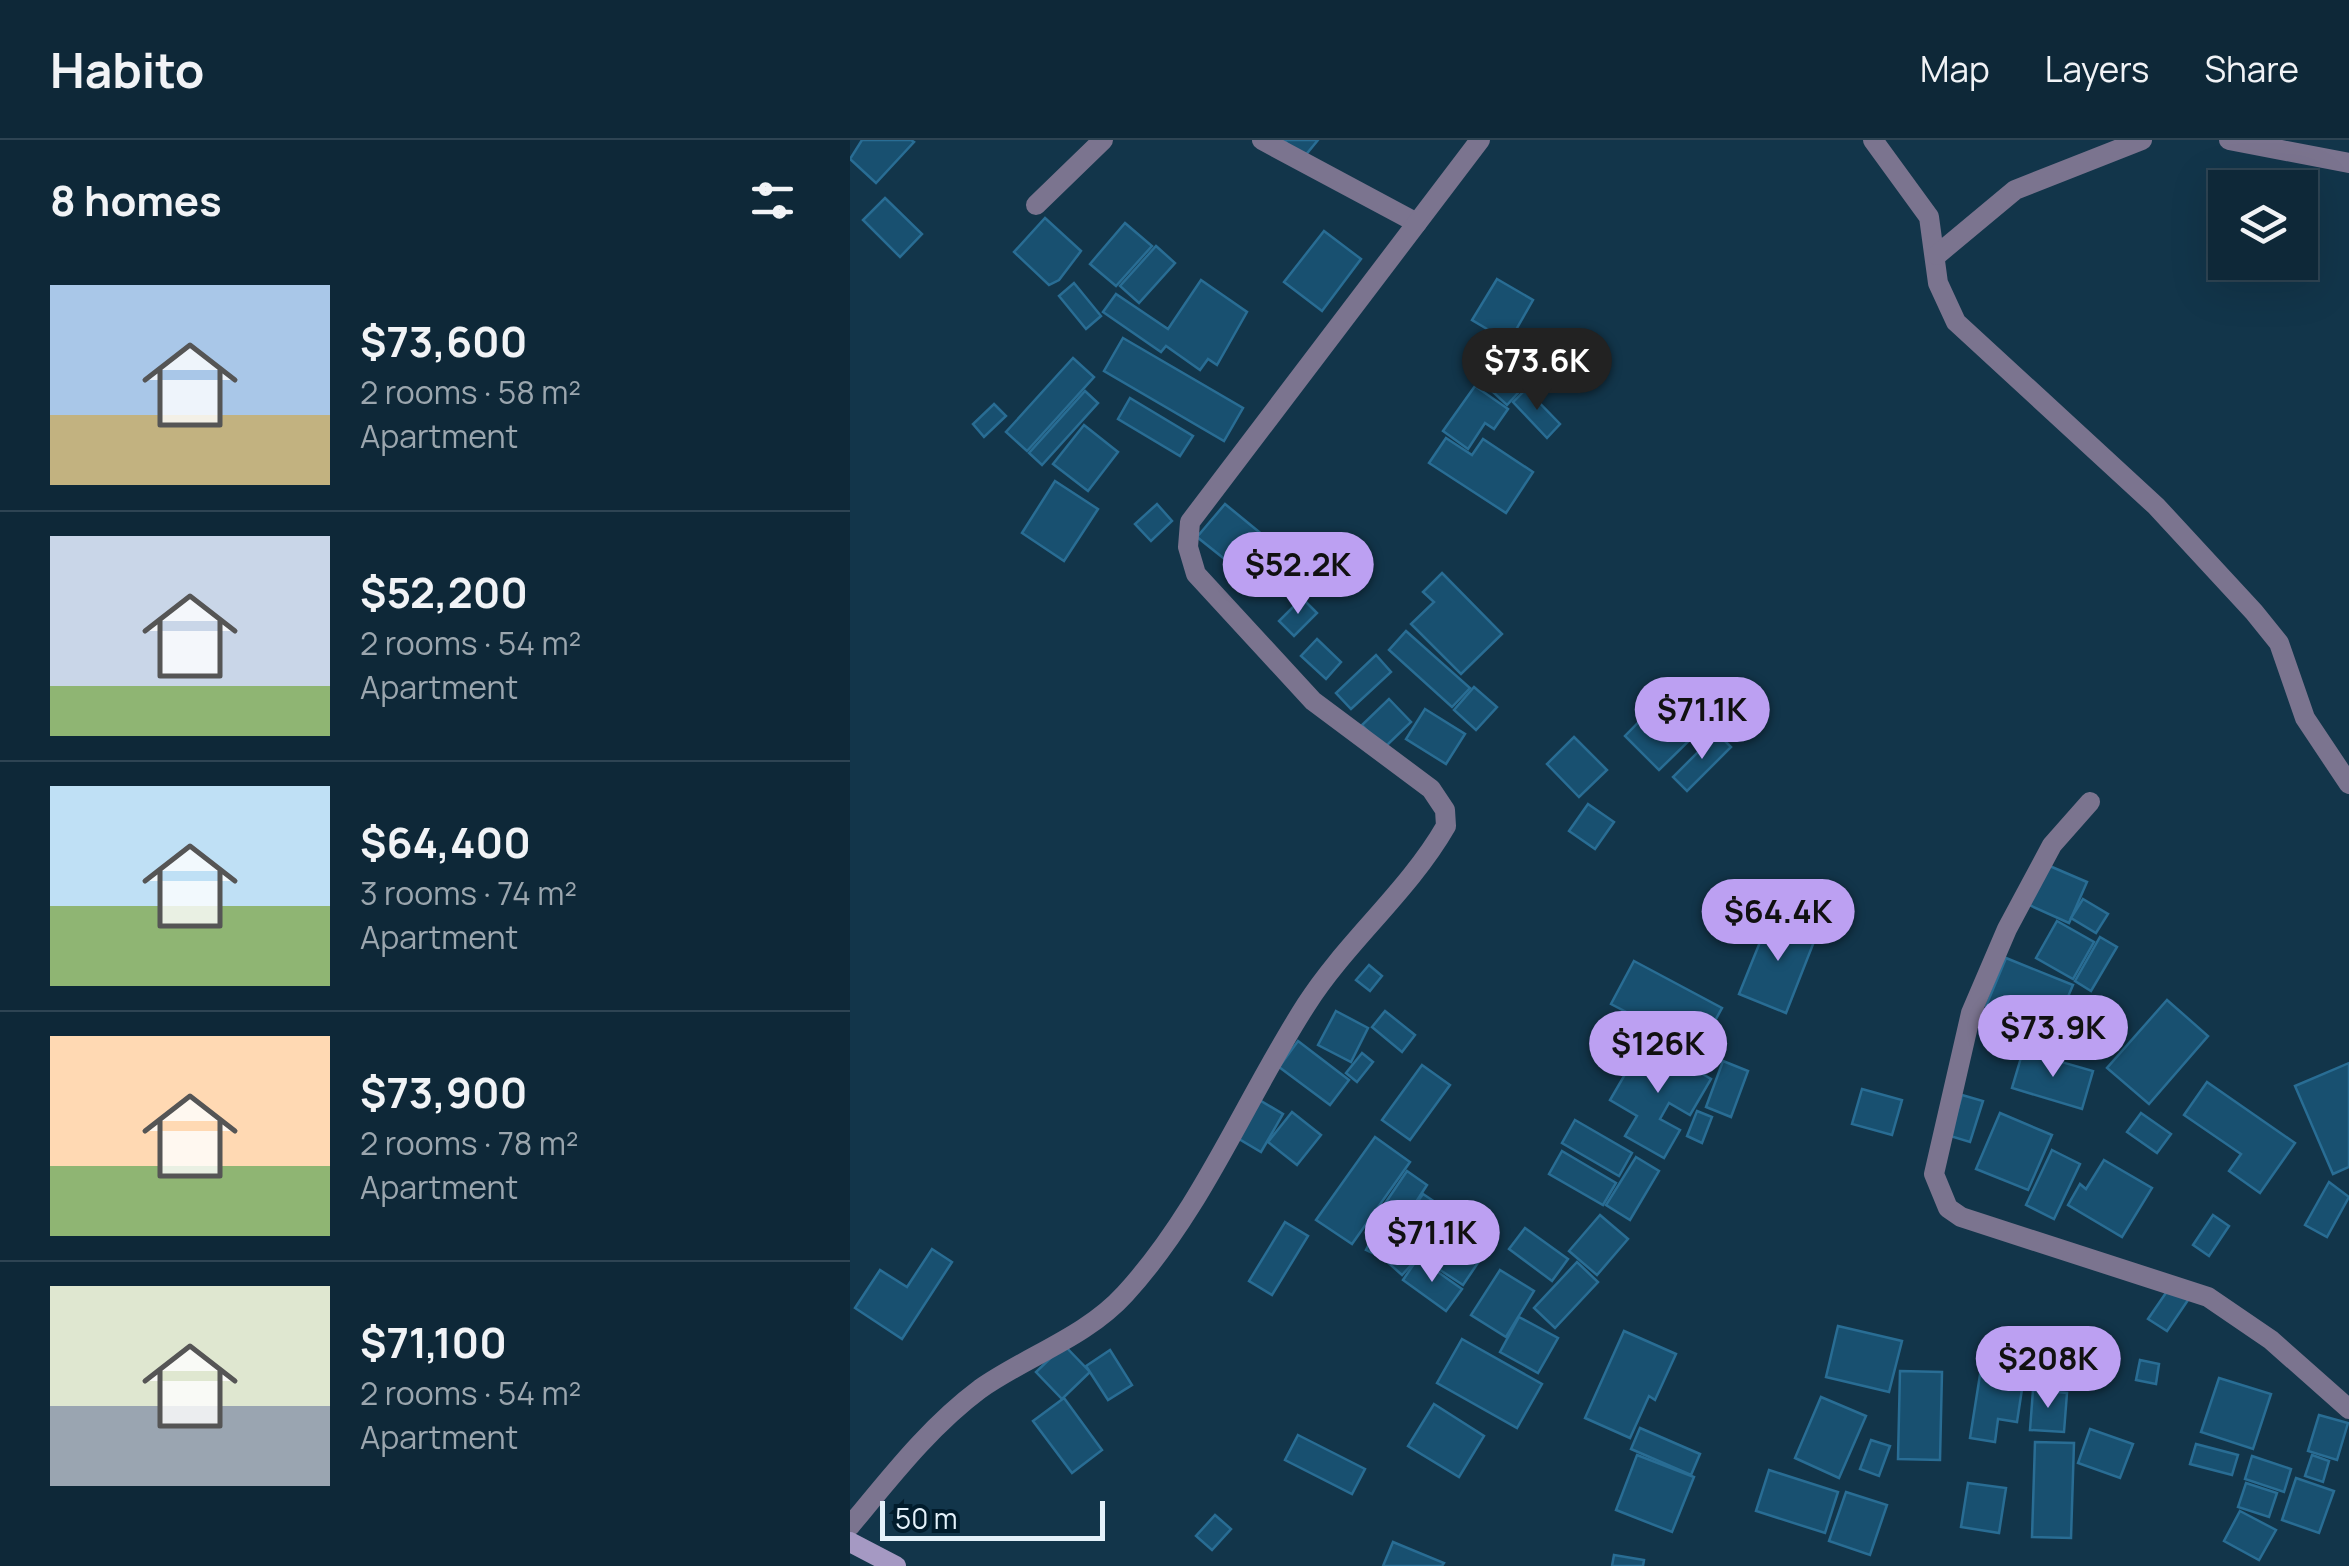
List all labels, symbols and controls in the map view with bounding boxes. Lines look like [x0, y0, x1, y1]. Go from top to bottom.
text: Habito [50, 37, 204, 102]
text: Map [1920, 45, 1990, 93]
text: Layers [2045, 45, 2149, 93]
text: Share [2204, 45, 2299, 93]
map controls [2208, 170, 2318, 280]
button: layers [2208, 170, 2318, 280]
text: 8 homes [50, 171, 222, 229]
icon: filters [745, 173, 800, 228]
text: $73,600 [360, 312, 527, 370]
icon: home [130, 325, 250, 445]
pin: $73.6K [1456, 328, 1618, 413]
text: $73.6K [1484, 338, 1590, 382]
text: 2 rooms · 58 m² [360, 370, 581, 414]
text: Apartment [360, 414, 518, 458]
pin: $52.2K [1217, 532, 1379, 617]
text: $52.2K [1245, 542, 1351, 586]
text: $52,200 [360, 563, 528, 621]
icon: home [130, 576, 250, 696]
text: 2 rooms · 54 m² [360, 621, 581, 665]
text: Apartment [360, 665, 518, 709]
pin: $71.1K [1621, 677, 1783, 762]
text: $71.1K [1657, 687, 1747, 731]
text: $64,400 [360, 813, 531, 871]
icon: home [130, 826, 250, 946]
text: 3 rooms · 74 m² [360, 871, 577, 915]
pin: $64.4K [1697, 879, 1859, 964]
text: $64.4K [1724, 889, 1832, 933]
text: Apartment [360, 915, 518, 959]
pin: $73.9K [1972, 995, 2134, 1080]
text: $73.9K [2000, 1005, 2106, 1049]
pin: $126K [1588, 1011, 1728, 1096]
text: $126K [1611, 1021, 1705, 1065]
text: $73,900 [360, 1063, 527, 1121]
icon: home [130, 1076, 250, 1196]
text: 2 rooms · 78 m² [360, 1121, 579, 1165]
text: Apartment [360, 1165, 518, 1209]
pin: $71.1K [1351, 1200, 1513, 1285]
text: $71.1K [1387, 1210, 1477, 1254]
text: $71,100 [360, 1313, 507, 1371]
icon: home [130, 1326, 250, 1446]
pin: $208K [1978, 1326, 2118, 1411]
text: $208K [1998, 1336, 2098, 1380]
text: 2 rooms · 54 m² [360, 1371, 581, 1415]
text: Apartment [360, 1415, 518, 1459]
scale bar [880, 1496, 1105, 1540]
text: 50 m [895, 1499, 958, 1537]

